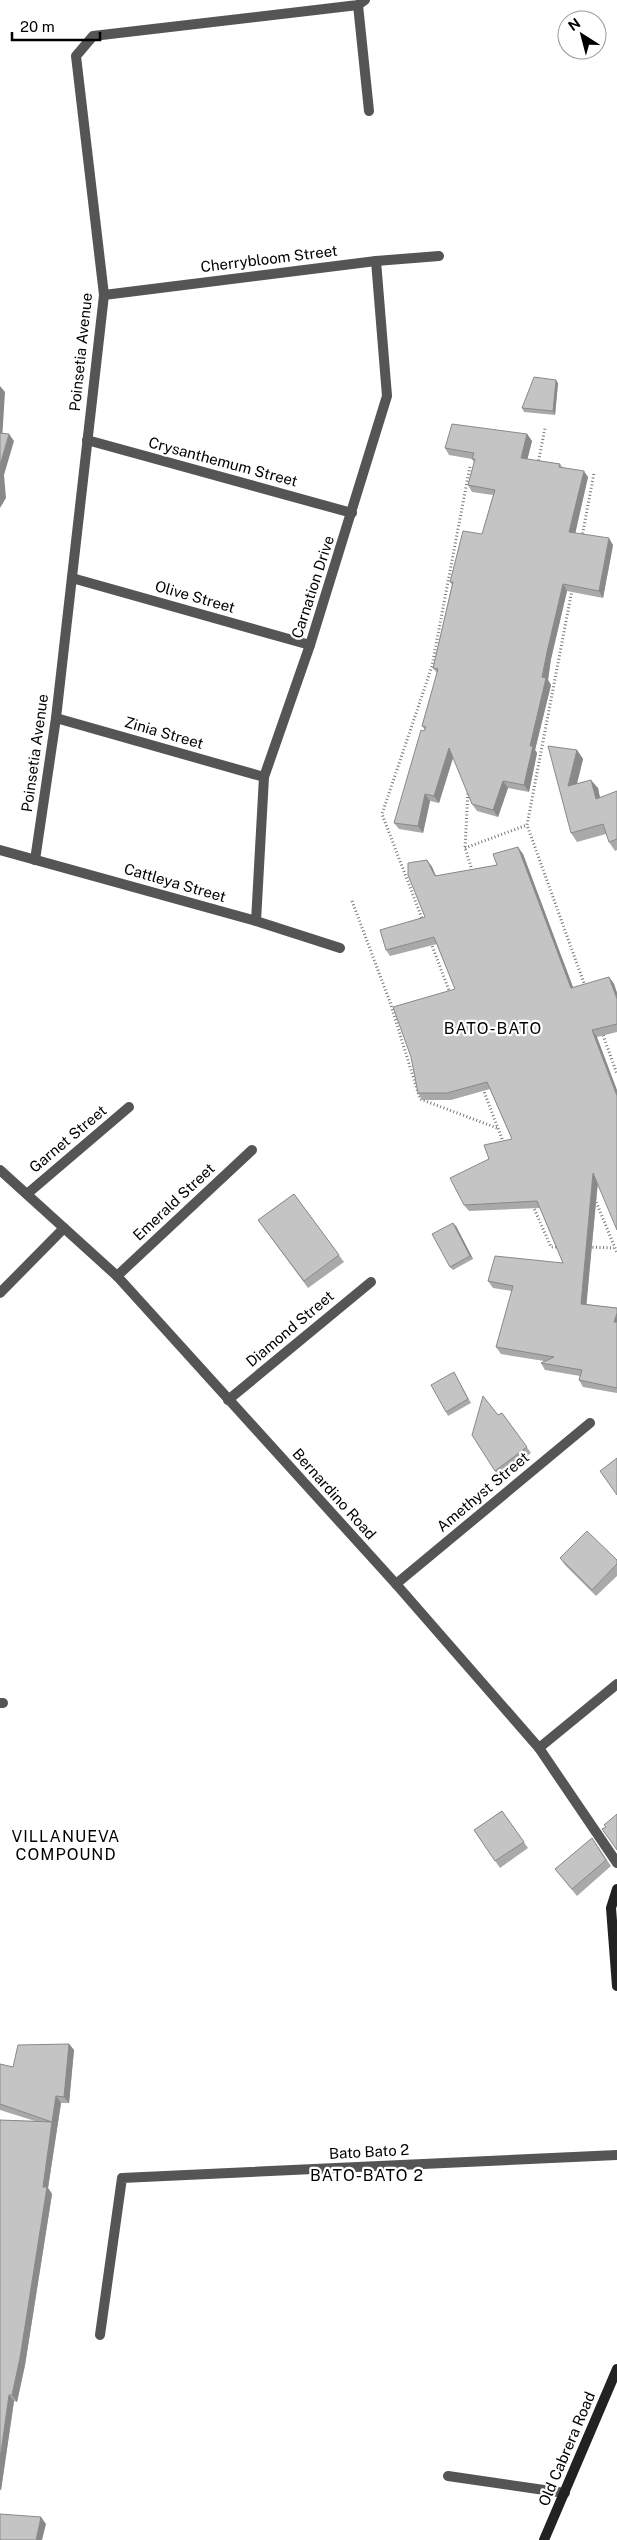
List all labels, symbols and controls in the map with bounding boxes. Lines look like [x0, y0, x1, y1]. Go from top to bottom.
scale bar [12, 10, 100, 42]
north arrow [557, 10, 607, 60]
text: N [565, 15, 583, 34]
text: 20 m [20, 18, 55, 35]
street label: Cherrybloom Street [199, 242, 339, 275]
street label: Poinsetia Avenue [66, 292, 95, 412]
street label: Crysanthemum Street [147, 433, 300, 490]
street label: Carnation Drive [288, 533, 337, 640]
street label: Olive Street [153, 577, 237, 616]
street label: Poinsetia Avenue [18, 693, 51, 813]
street label: Zinia Street [123, 713, 206, 752]
street label: Cattleya Street [122, 860, 228, 905]
district label: BATO-BATO [444, 1019, 542, 1038]
street label: Garnet Street [26, 1101, 110, 1176]
street label: Emerald Street [129, 1159, 218, 1244]
street label: Diamond Street [242, 1287, 337, 1370]
street label: Bernardino Road [289, 1445, 380, 1543]
street label: Amethyst Street [433, 1448, 532, 1535]
district label: VILLANUEVA COMPOUND [12, 1827, 120, 1864]
street label: Bato Bato 2 [328, 2141, 410, 2162]
district label: BATO-BATO 2 [310, 2166, 424, 2185]
street label: Old Cabrera Road [535, 2389, 598, 2508]

